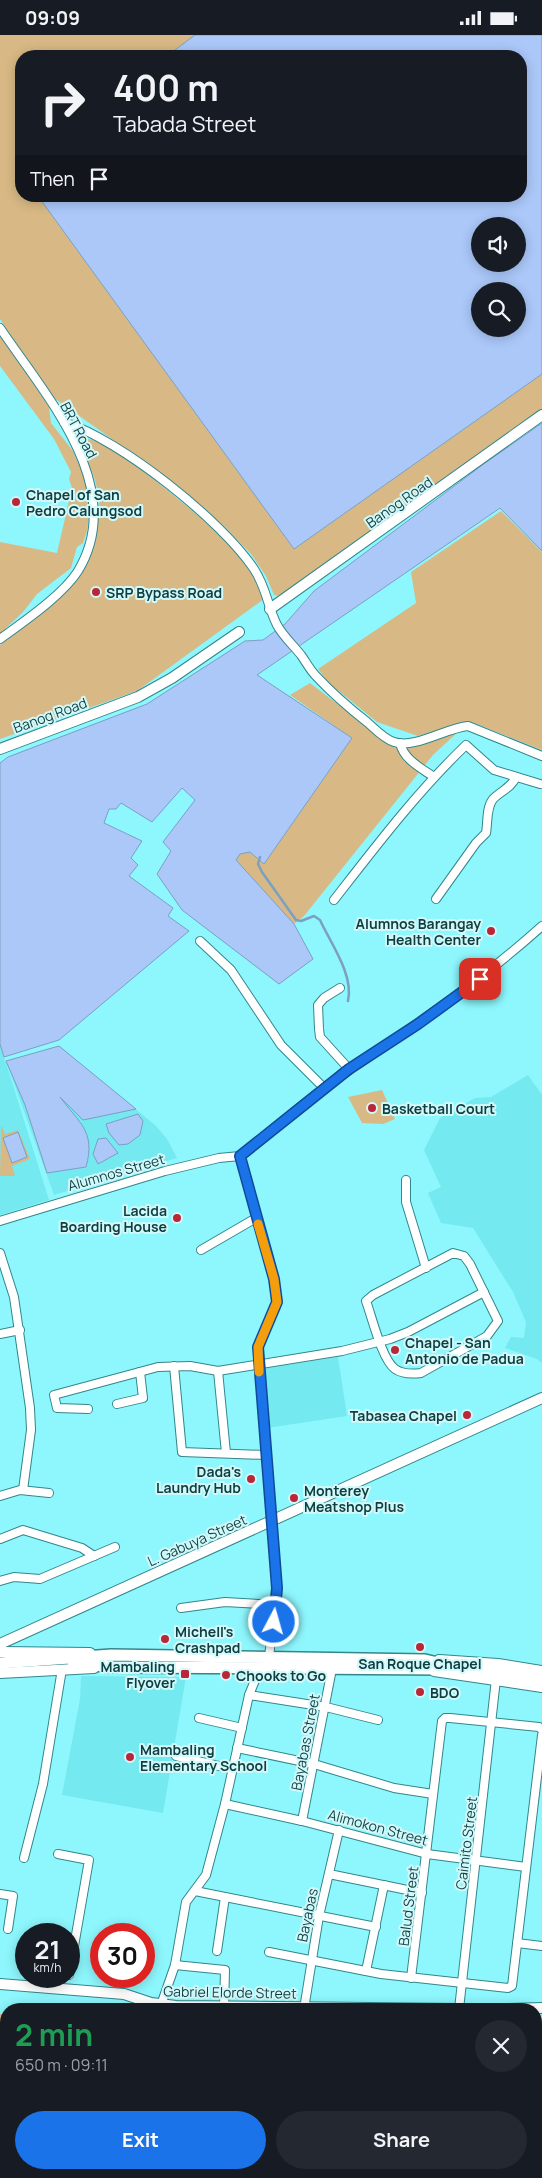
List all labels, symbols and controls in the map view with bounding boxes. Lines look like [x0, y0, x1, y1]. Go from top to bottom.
text: 09:09 [25, 5, 80, 31]
text: 400 m [113, 64, 219, 112]
icon: right [30, 70, 95, 135]
text: Tabada Street [113, 109, 256, 139]
icon: arrive [85, 165, 113, 193]
text: Then [30, 166, 75, 192]
map controls [471, 217, 526, 337]
button: sound [471, 217, 526, 272]
button: search [471, 282, 526, 337]
street label: BRT Road [56, 398, 102, 462]
street label: Banog Road [362, 472, 436, 532]
place label: Chapel of San Pedro Calungsod [26, 485, 142, 520]
marker: Chapel of San Pedro Calungsod [10, 496, 22, 508]
place label: SRP Bypass Road [106, 583, 222, 602]
marker: SRP Bypass Road [90, 586, 102, 598]
street label: Banog Road [10, 693, 90, 737]
place label: Alumnos Barangay Health Center [356, 914, 481, 949]
marker: Alumnos Barangay Health Center [485, 925, 497, 937]
pin [459, 958, 501, 1000]
icon: arrive [466, 965, 494, 993]
place label: Basketball Court [382, 1099, 495, 1118]
marker: Basketball Court [366, 1102, 378, 1114]
street label: Alumnos Street [65, 1149, 167, 1195]
place label: Lacida Boarding House [60, 1201, 167, 1236]
marker: Lacida Boarding House [171, 1212, 183, 1224]
place label: Chapel - San Antonio de Padua [405, 1333, 524, 1368]
marker: Chapel - San Antonio de Padua [389, 1344, 401, 1356]
place label: Tabasea Chapel [350, 1406, 457, 1425]
marker: Tabasea Chapel [461, 1409, 473, 1421]
place label: Dada's Laundry Hub [156, 1462, 241, 1497]
marker: Dada's Laundry Hub [245, 1473, 257, 1485]
place label: Monterey Meatshop Plus [304, 1481, 404, 1516]
marker: Monterey Meatshop Plus [288, 1492, 300, 1504]
street label: L. Gabuya Street [144, 1509, 250, 1570]
position arrow [247, 1595, 299, 1647]
place label: Michell's Crashpad [175, 1622, 240, 1657]
marker: Michell's Crashpad [159, 1633, 171, 1645]
marker: San Roque Chapel [414, 1641, 426, 1653]
place label: San Roque Chapel [358, 1654, 482, 1673]
place label: Mambaling Flyover [100, 1657, 175, 1692]
place label: Chooks to Go [236, 1666, 327, 1685]
marker: Mambaling Flyover [179, 1668, 191, 1680]
marker: Chooks to Go [220, 1669, 232, 1681]
place label: BDO [430, 1683, 460, 1702]
marker: BDO [414, 1686, 426, 1698]
street label: Bayabas Street [286, 1692, 324, 1792]
place label: Mambaling Elementary School [140, 1740, 267, 1775]
marker: Mambaling Elementary School [124, 1751, 136, 1763]
street label: Caimito Street [451, 1795, 481, 1891]
street label: Alimokon Street [326, 1805, 430, 1850]
street label: Balud Street [394, 1865, 422, 1947]
street label: Bayabas [292, 1886, 322, 1944]
speed limit sign: 30 [90, 1923, 155, 1988]
text: 21 [35, 1932, 60, 1967]
text: km/h [34, 1959, 61, 1976]
street label: Gabriel Elorde Street [163, 1981, 297, 2003]
text: 2 min [15, 2014, 93, 2055]
button: close [475, 2020, 527, 2072]
text: 650 m · 09:11 [15, 2054, 108, 2076]
button: Exit [15, 2111, 266, 2169]
button: Share [276, 2111, 527, 2169]

